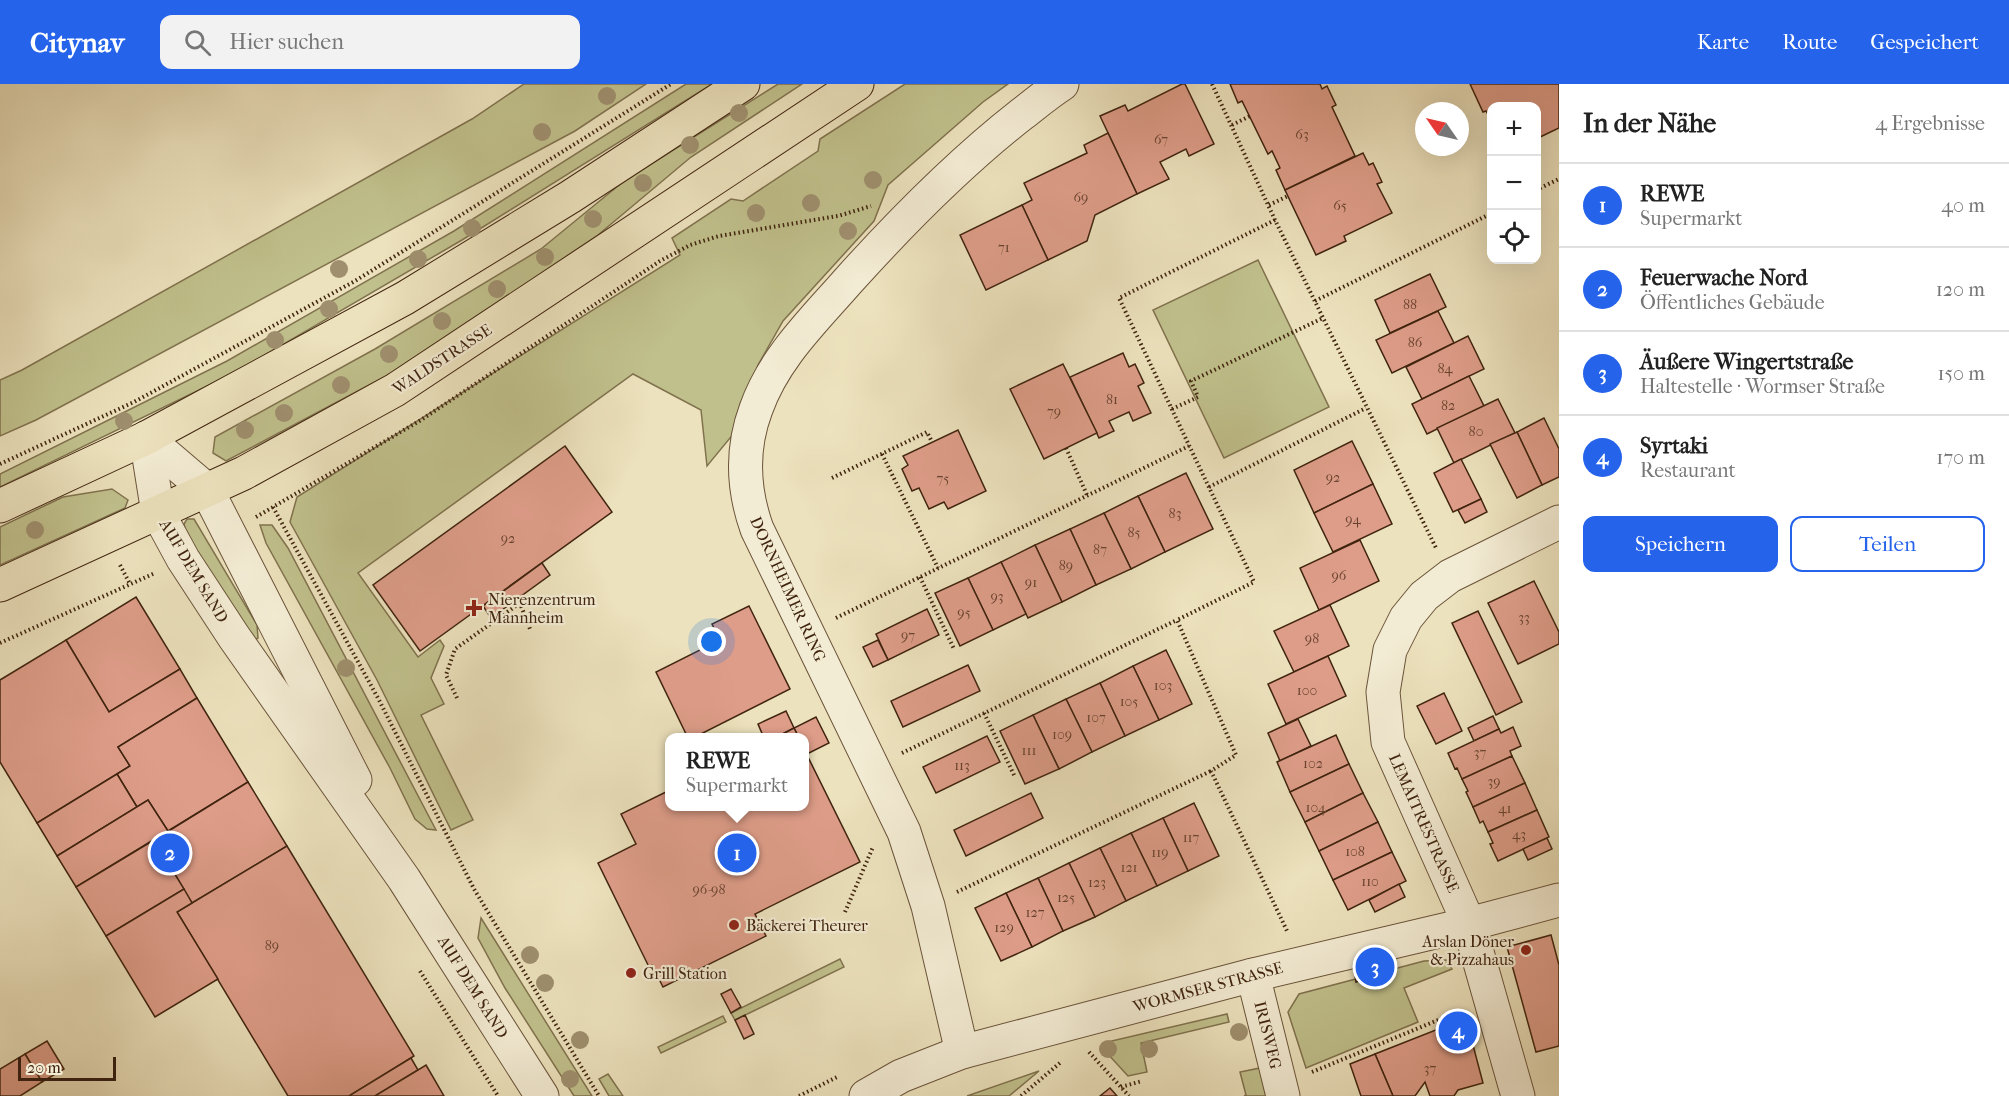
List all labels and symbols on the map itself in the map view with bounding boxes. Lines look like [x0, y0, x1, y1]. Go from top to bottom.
north arrow [1415, 102, 1469, 156]
house number: 63 [1295, 126, 1309, 143]
house number: 67 [1154, 131, 1168, 148]
house number: 69 [1074, 189, 1088, 206]
house number: 65 [1333, 197, 1347, 214]
house number: 71 [998, 239, 1010, 256]
house number: 88 [1403, 296, 1417, 313]
street label: WALDSTRASSE [388, 320, 495, 399]
house number: 86 [1408, 334, 1423, 351]
house number: 84 [1437, 360, 1453, 377]
house number: 81 [1106, 391, 1118, 408]
house number: 82 [1441, 397, 1455, 414]
house number: 79 [1047, 403, 1061, 420]
house number: 80 [1469, 423, 1483, 440]
house number: 92 [1326, 469, 1340, 486]
house number: 75 [937, 470, 949, 487]
house number: 83 [1169, 505, 1181, 522]
house number: 94 [1345, 511, 1361, 528]
street label: DORNHEIMER RING [746, 514, 830, 664]
street label: AUF DEM SAND [155, 515, 232, 626]
house number: 85 [1127, 524, 1141, 541]
house number: 92 [501, 530, 515, 547]
house number: 87 [1093, 541, 1107, 558]
house number: 89 [1059, 557, 1073, 574]
house number: 96 [1332, 567, 1347, 584]
house number: 91 [1025, 574, 1037, 591]
house number: 93 [990, 588, 1004, 605]
place label: Nierenzentrum Mannheim [488, 590, 596, 627]
marker: Nierenzentrum Mannheim [465, 599, 483, 617]
house number: 95 [957, 604, 971, 621]
house number: 33 [1518, 609, 1530, 626]
your location [697, 627, 726, 656]
house number: 97 [901, 627, 915, 644]
house number: 98 [1305, 630, 1319, 647]
house number: 103 [1154, 677, 1172, 694]
house number: 100 [1297, 682, 1317, 699]
house number: 105 [1120, 693, 1138, 710]
house number: 107 [1086, 709, 1106, 726]
house number: 109 [1052, 726, 1072, 743]
house number: 111 [1022, 742, 1037, 759]
house number: 37 [1474, 744, 1486, 761]
street label: LEMAITRESTRASSE [1385, 751, 1463, 896]
house number: 102 [1303, 755, 1323, 772]
house number: 113 [954, 757, 970, 774]
house number: 39 [1487, 773, 1501, 790]
house number: 104 [1306, 799, 1327, 816]
house number: 41 [1498, 800, 1512, 817]
house number: 43 [1512, 826, 1526, 843]
house number: 117 [1183, 829, 1200, 846]
pin: 2 [150, 830, 190, 876]
pin: 1 [718, 830, 756, 876]
house number: 108 [1345, 843, 1365, 860]
house number: 119 [1151, 844, 1169, 861]
house number: 121 [1120, 859, 1138, 876]
house number: 110 [1361, 873, 1379, 890]
house number: 123 [1088, 874, 1106, 891]
house number: 96-98 [693, 881, 725, 898]
house number: 125 [1057, 889, 1075, 906]
house number: 127 [1026, 904, 1045, 921]
place label: Bäckerei Theurer [746, 916, 868, 935]
marker: Bäckerei Theurer [727, 918, 741, 932]
house number: 129 [994, 919, 1014, 936]
street label: AUF DEM SAND [433, 931, 512, 1042]
place label: Arslan Döner & Pizzahaus [1421, 932, 1514, 969]
house number: 89 [265, 937, 279, 954]
marker: Arslan Döner & Pizzahaus [1519, 943, 1533, 957]
pin: 3 [1356, 944, 1394, 990]
street label: WORMSER STRASSE [1130, 958, 1285, 1016]
place label: Grill Station [643, 964, 728, 983]
marker: Grill Station [624, 966, 638, 980]
street label: IRISWEG [1250, 999, 1286, 1071]
pin: 4 [1438, 1008, 1478, 1054]
scale bar [18, 1054, 116, 1082]
house number: 37 [1424, 1060, 1436, 1077]

